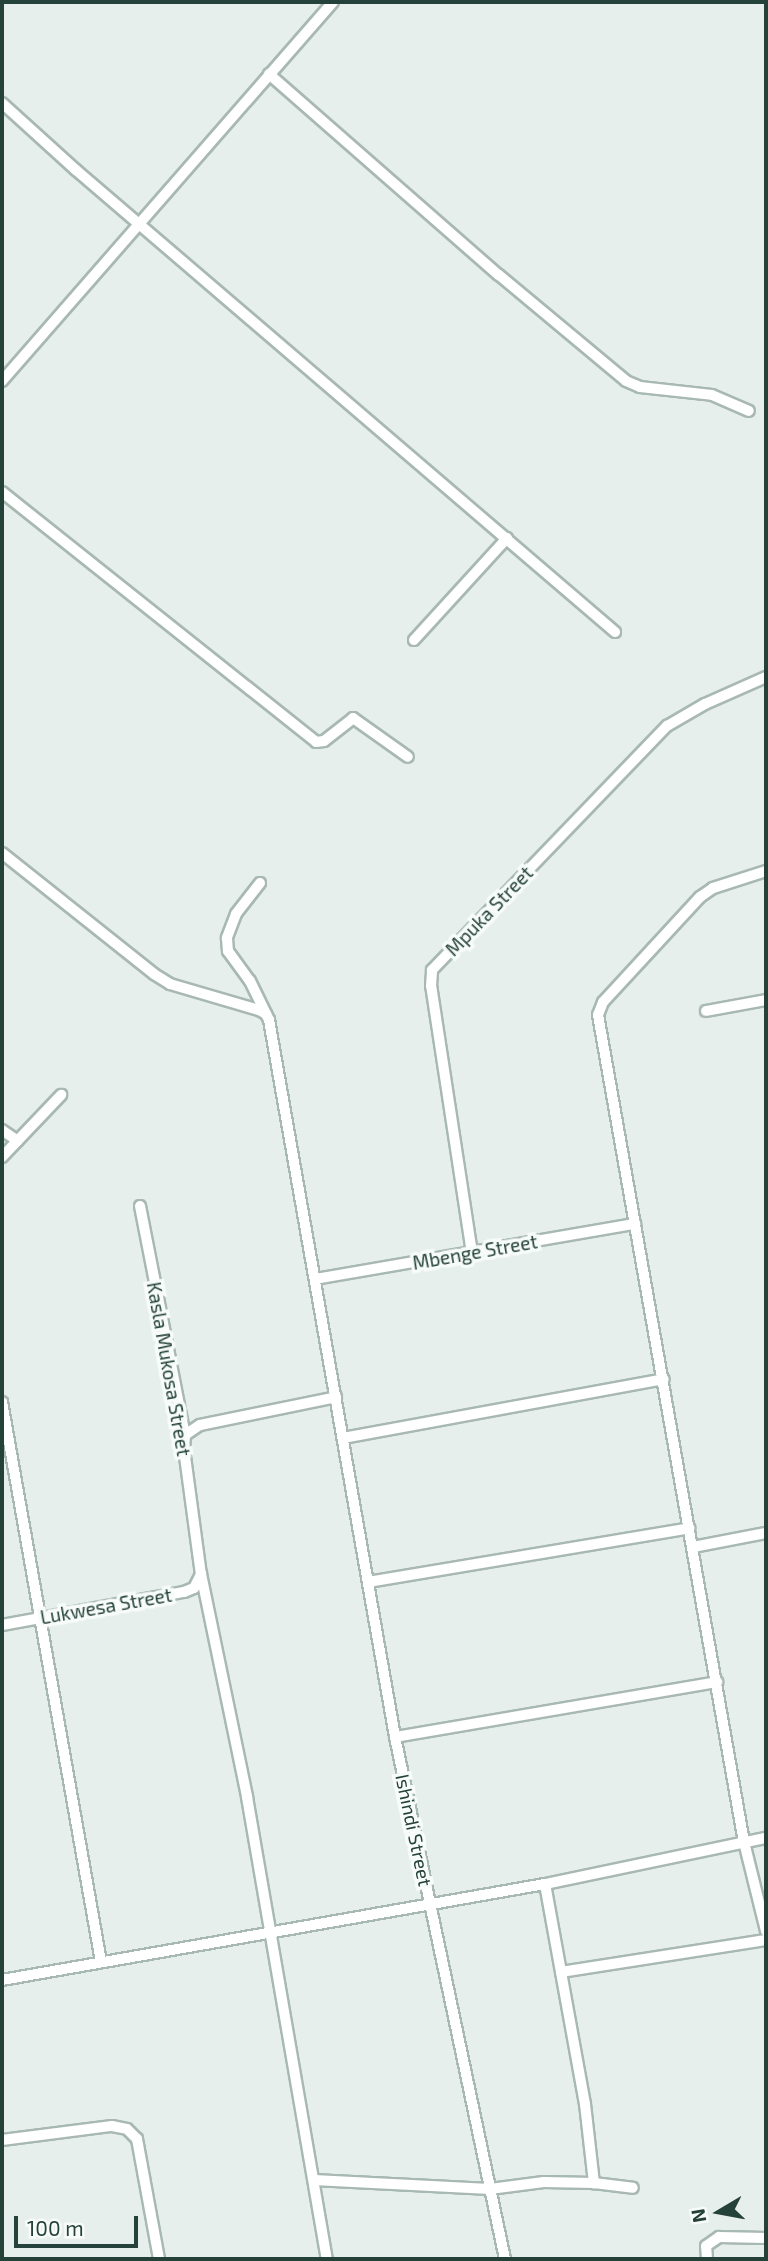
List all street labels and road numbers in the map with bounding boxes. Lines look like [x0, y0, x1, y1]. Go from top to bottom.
street label: Mpuka Street [441, 861, 537, 961]
street label: Mbenge Street [411, 1230, 539, 1274]
street label: Kasla Mukosa Street [142, 1280, 196, 1458]
street label: Lukwesa Street [38, 1583, 174, 1629]
street label: Ishindi Street [391, 1772, 437, 1888]

